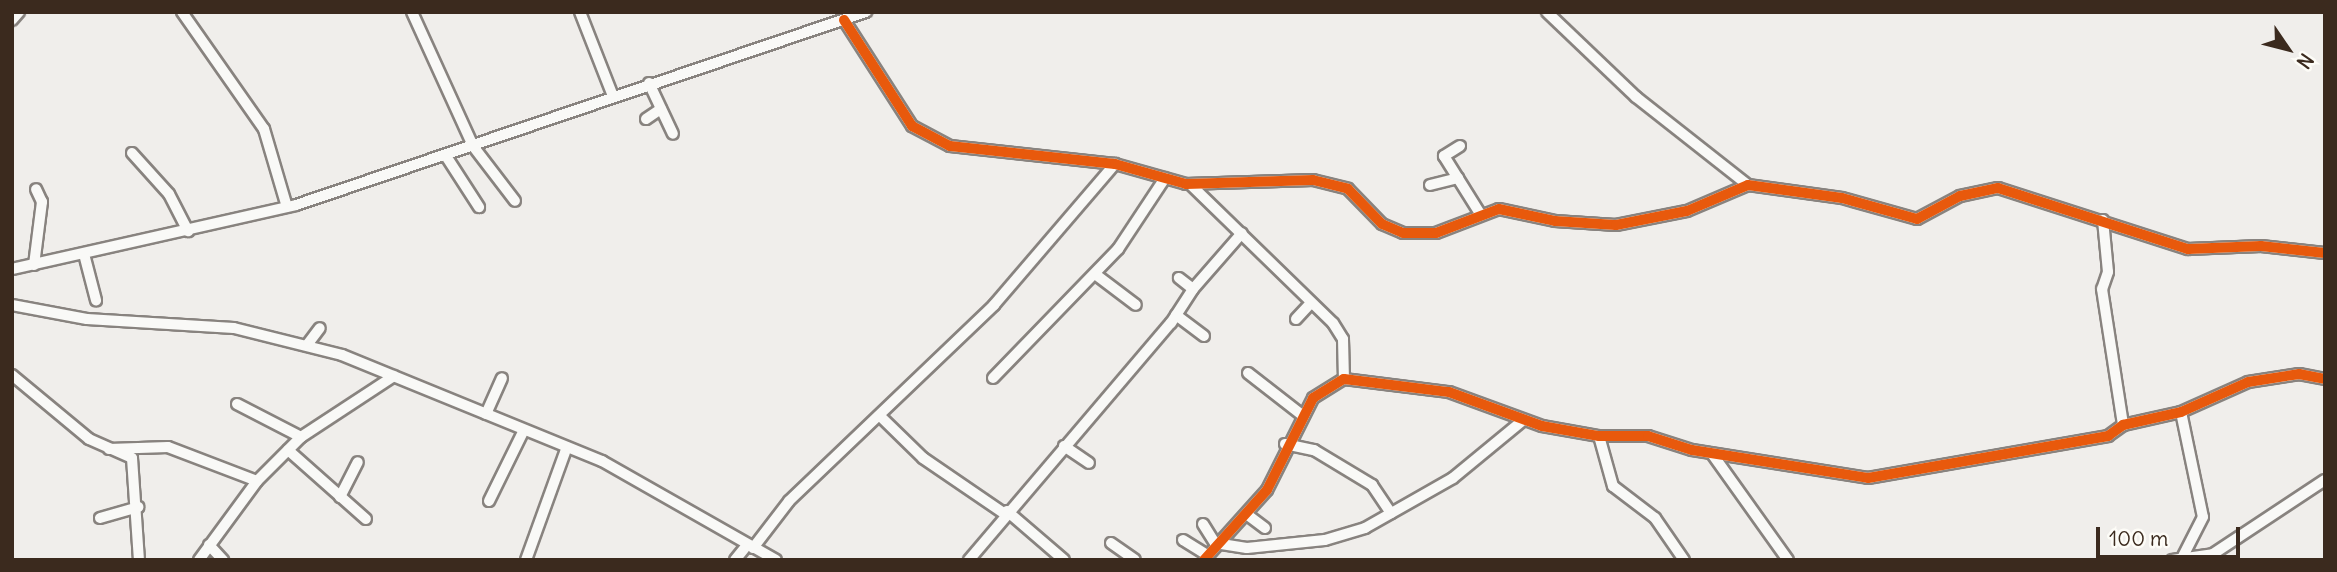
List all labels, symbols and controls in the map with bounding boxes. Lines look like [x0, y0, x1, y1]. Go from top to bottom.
north arrow [2253, 14, 2323, 84]
text: N [2292, 49, 2319, 73]
scale bar [2099, 512, 2242, 556]
text: 100 m [2109, 525, 2168, 552]

